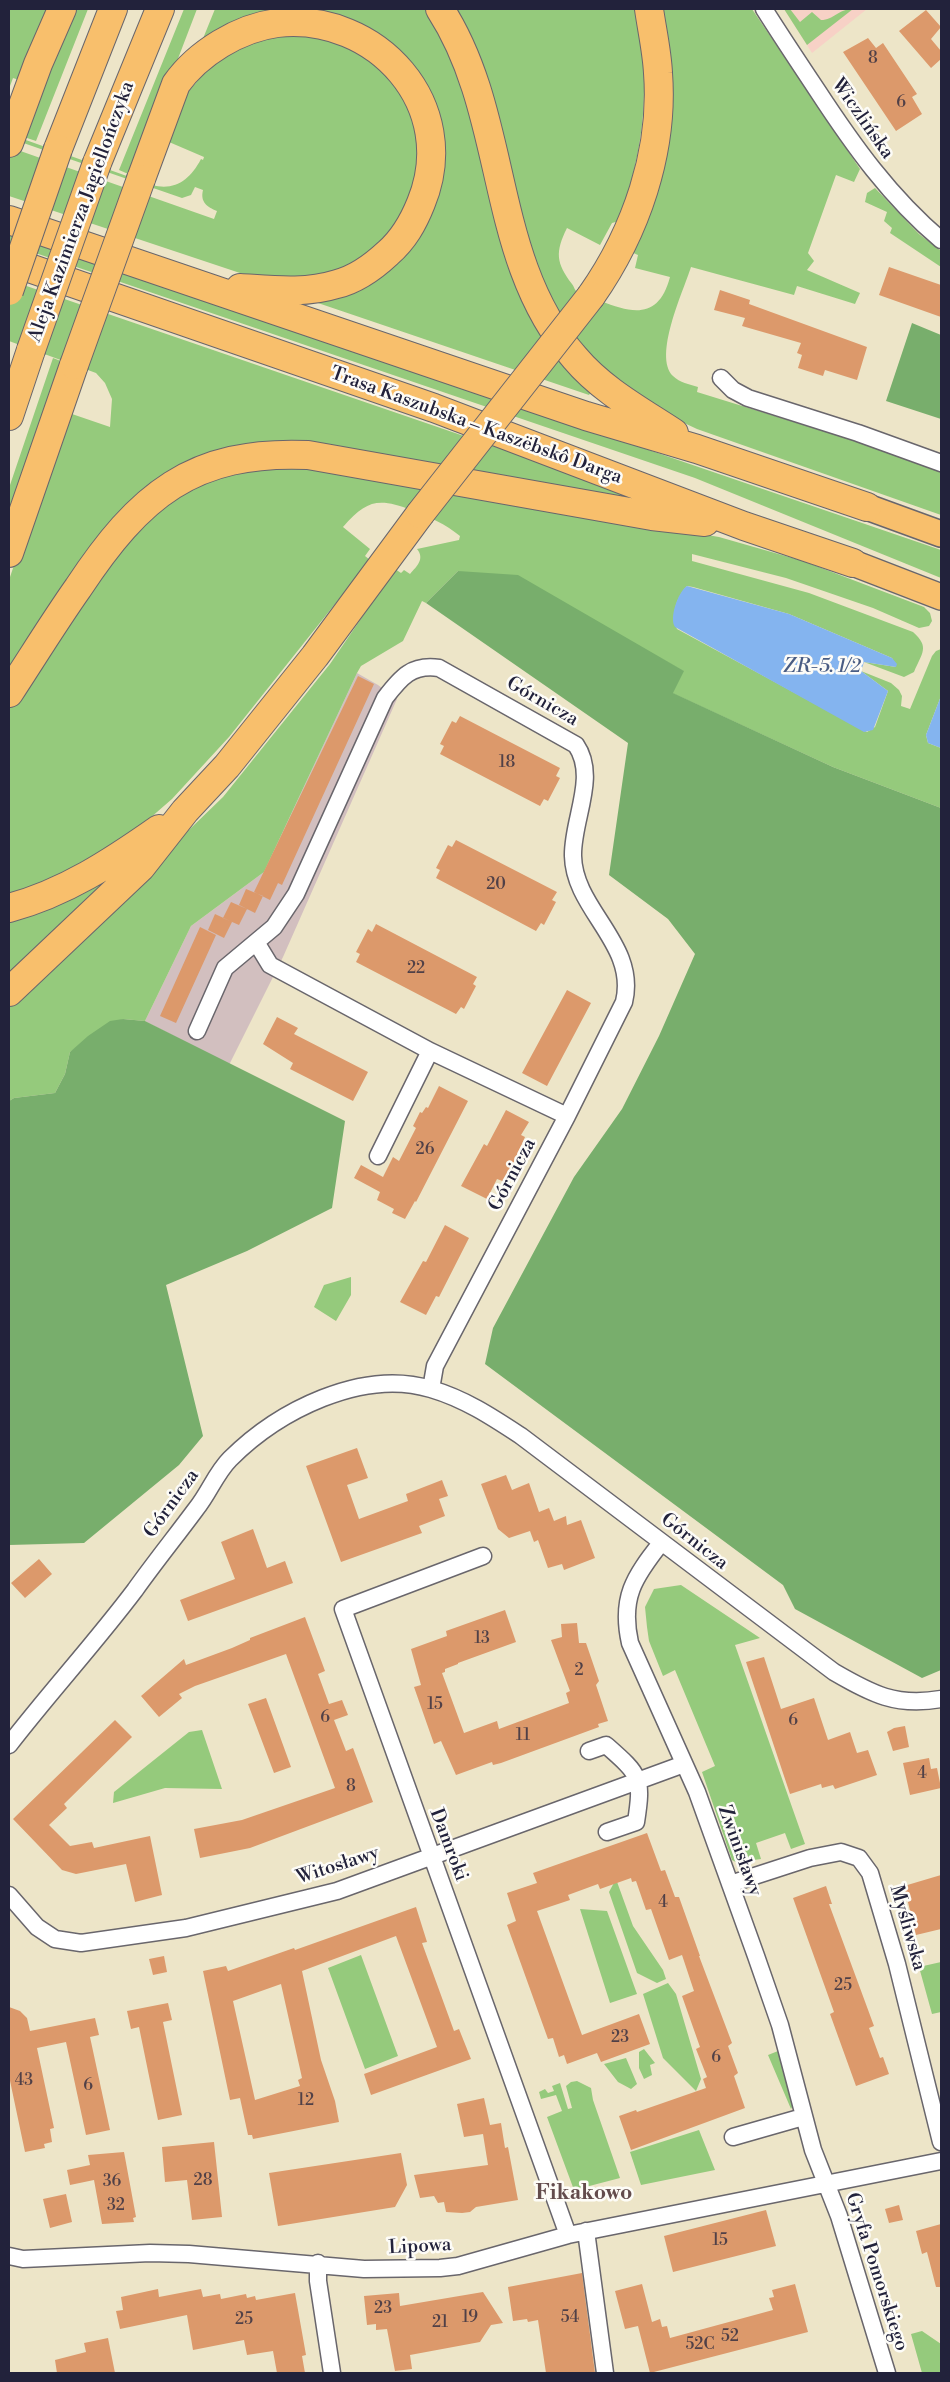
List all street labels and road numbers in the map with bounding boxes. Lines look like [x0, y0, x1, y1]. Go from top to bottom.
street label: Wiczlińska [826, 74, 898, 164]
street label: Aleja Kazimierza Jagiellończyka [24, 79, 140, 345]
street label: Trasa Kaszubska – Kaszëbskô Darga [327, 363, 625, 489]
street label: Górnicza [502, 672, 582, 732]
street label: Górnicza [484, 1135, 542, 1215]
street label: Górnicza [140, 1465, 204, 1543]
street label: Górnicza [656, 1509, 732, 1575]
street label: Zwinisławy [712, 1803, 766, 1899]
street label: Damroki [424, 1806, 472, 1884]
street label: Witosławy [294, 1842, 382, 1890]
street label: Myśliwska [884, 1883, 930, 1973]
street label: Gryfa Pomorskiego [840, 2190, 912, 2354]
street label: Lipowa [388, 2234, 452, 2260]

